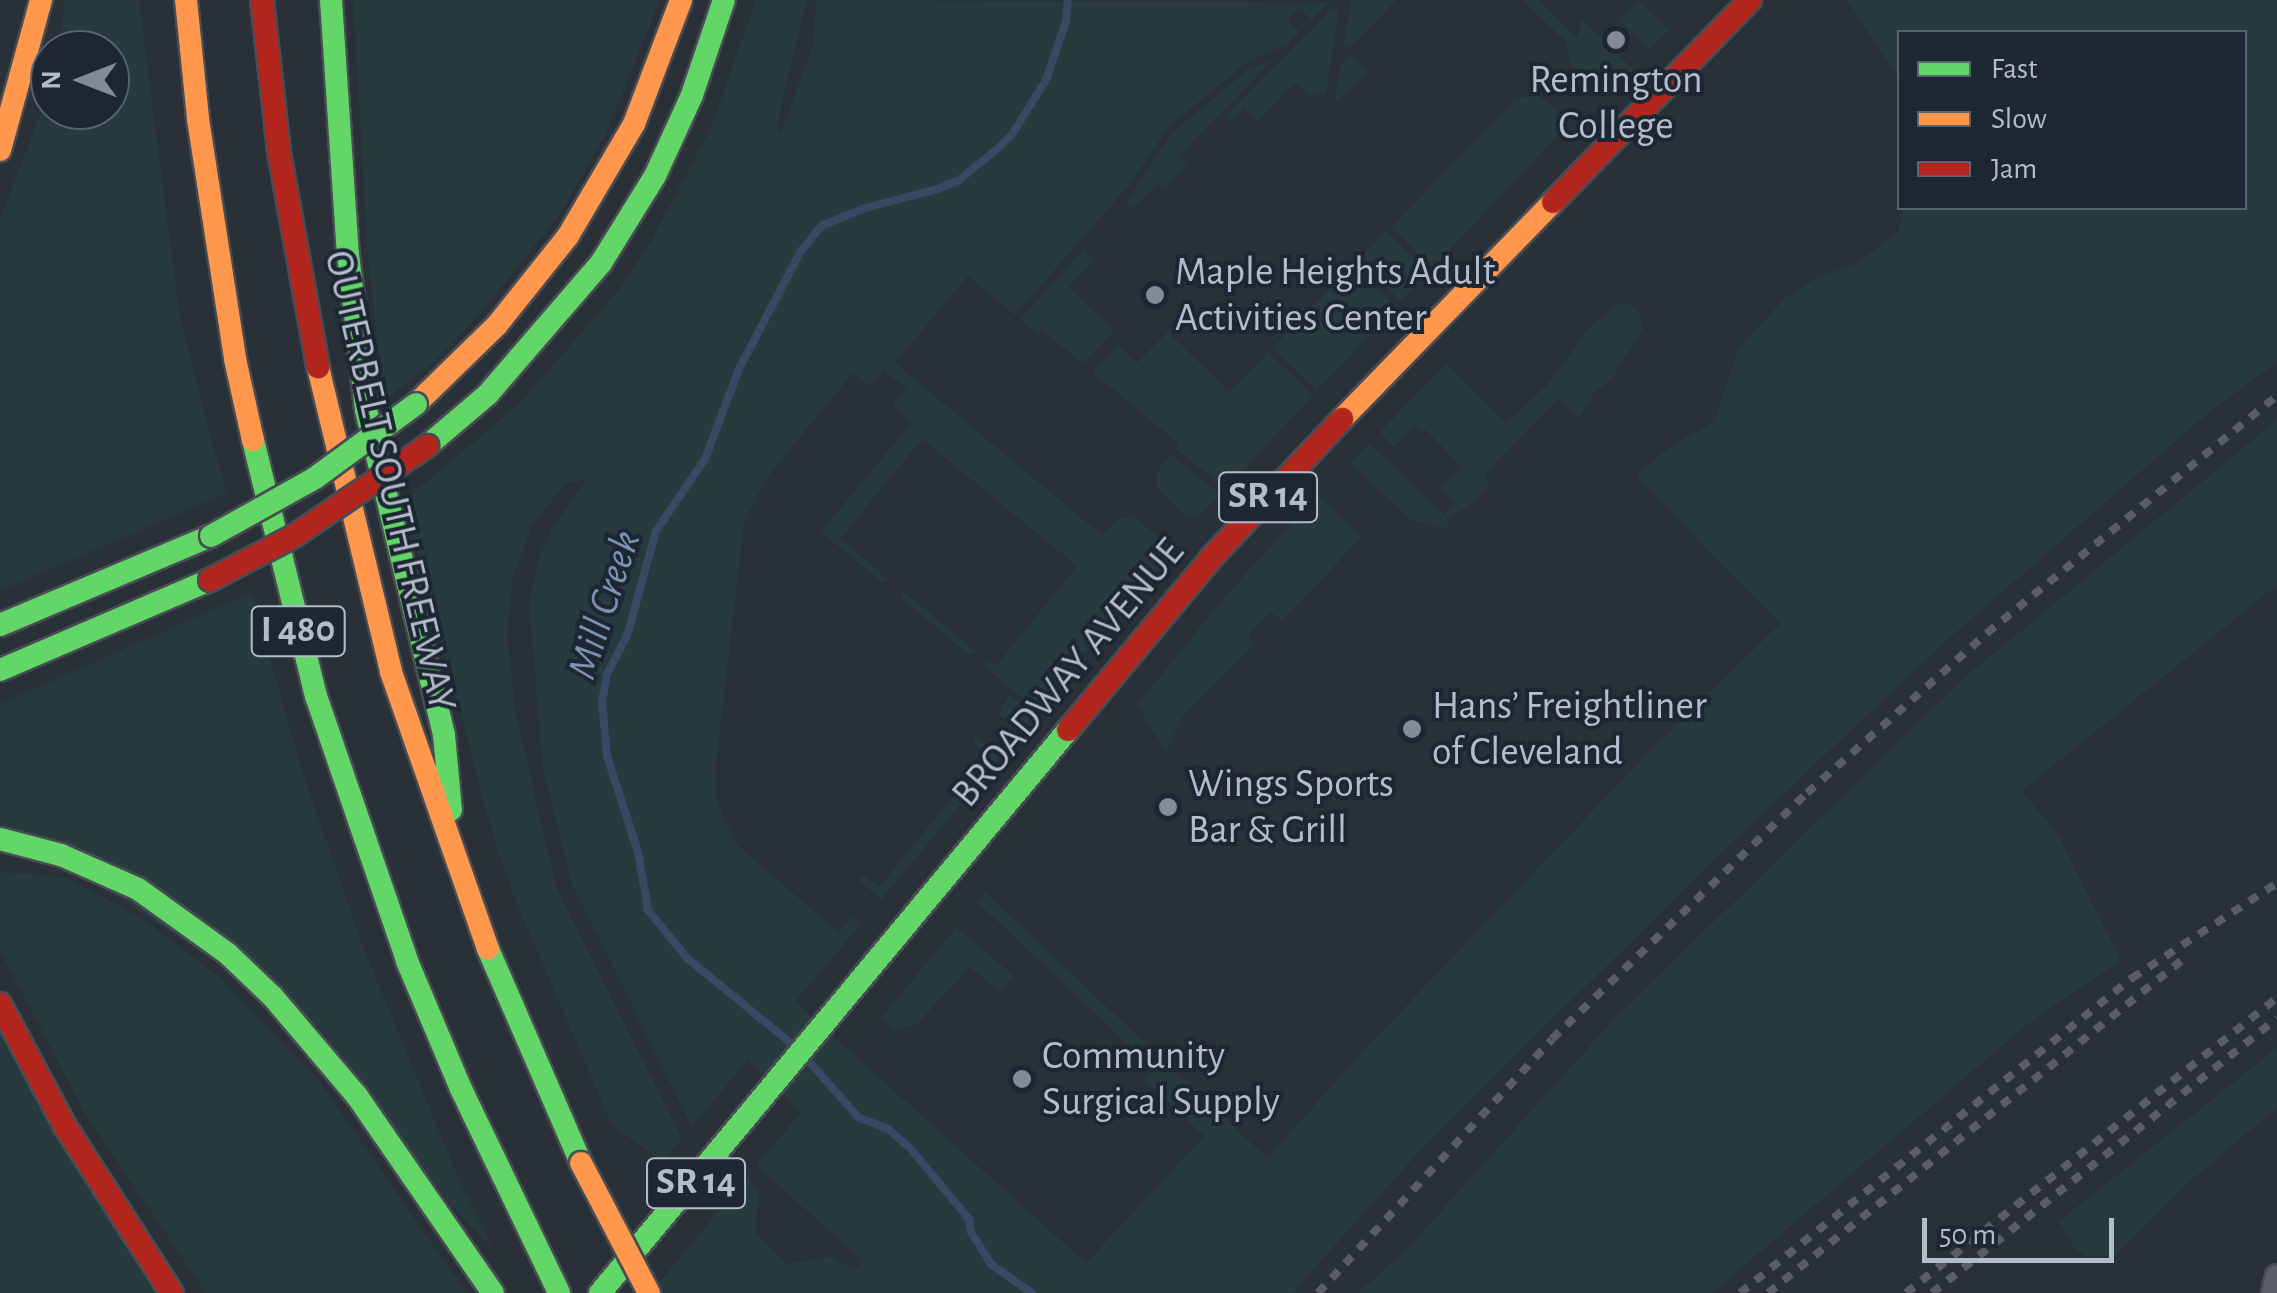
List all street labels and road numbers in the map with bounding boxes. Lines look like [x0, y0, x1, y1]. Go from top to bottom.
street label: OUTERBELT SOUTH FREEWAY [314, 246, 466, 716]
road number: SR 14 [1218, 464, 1318, 530]
street label: BROADWAY AVENUE [942, 529, 1194, 817]
road number: I 480 [250, 598, 346, 664]
road number: SR 14 [646, 1150, 746, 1216]

